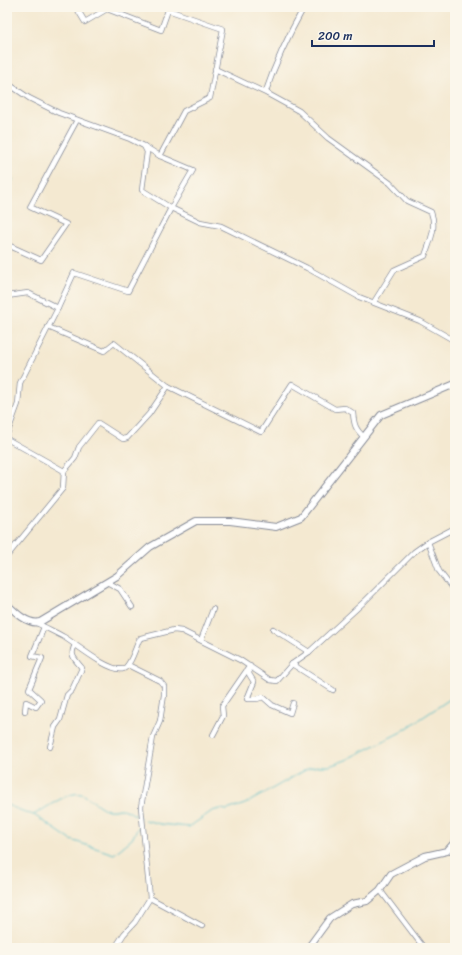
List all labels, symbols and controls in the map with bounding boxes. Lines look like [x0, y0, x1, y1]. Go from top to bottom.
scale bar [312, 22, 434, 48]
text: 200 m [318, 25, 352, 47]

